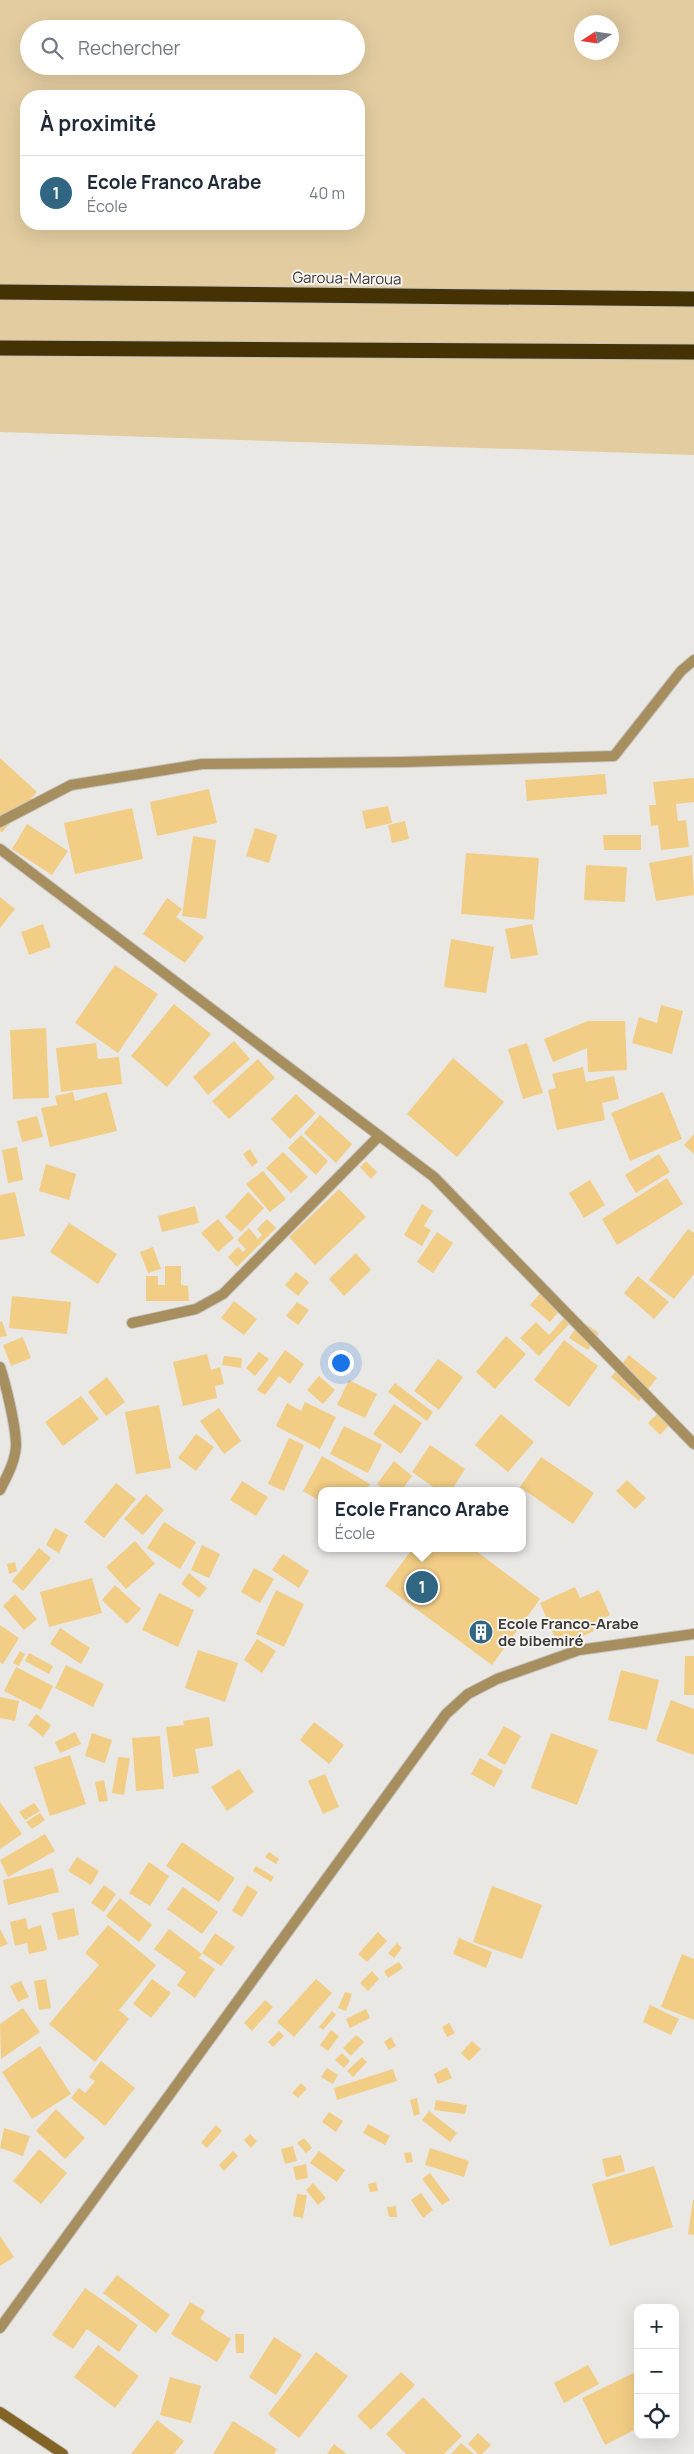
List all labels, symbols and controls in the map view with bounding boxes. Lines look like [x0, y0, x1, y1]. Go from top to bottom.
north arrow [574, 15, 619, 60]
search box [20, 20, 365, 75]
icon: search [38, 34, 66, 62]
text: Rechercher [78, 35, 180, 61]
text: À proximité [40, 109, 156, 137]
text: Ecole Franco Arabe [87, 169, 261, 195]
text: 1 [52, 182, 60, 204]
text: 40 m [309, 182, 345, 204]
text: École [87, 195, 127, 217]
street label: Garoua-Maroua [292, 267, 402, 289]
your location [328, 1350, 354, 1376]
popup [318, 1487, 526, 1552]
text: Ecole Franco Arabe [335, 1496, 509, 1522]
text: École [335, 1522, 375, 1544]
pin: 1 [406, 1568, 438, 1606]
place label: Ecole Franco-Arabe de bibemiré [498, 1613, 639, 1651]
building icon: Ecole Franco-Arabe de bibemiré [468, 1619, 494, 1645]
map controls [634, 2304, 679, 2439]
button: + [634, 2304, 679, 2349]
button: − [634, 2349, 679, 2394]
button: locate [634, 2394, 679, 2439]

